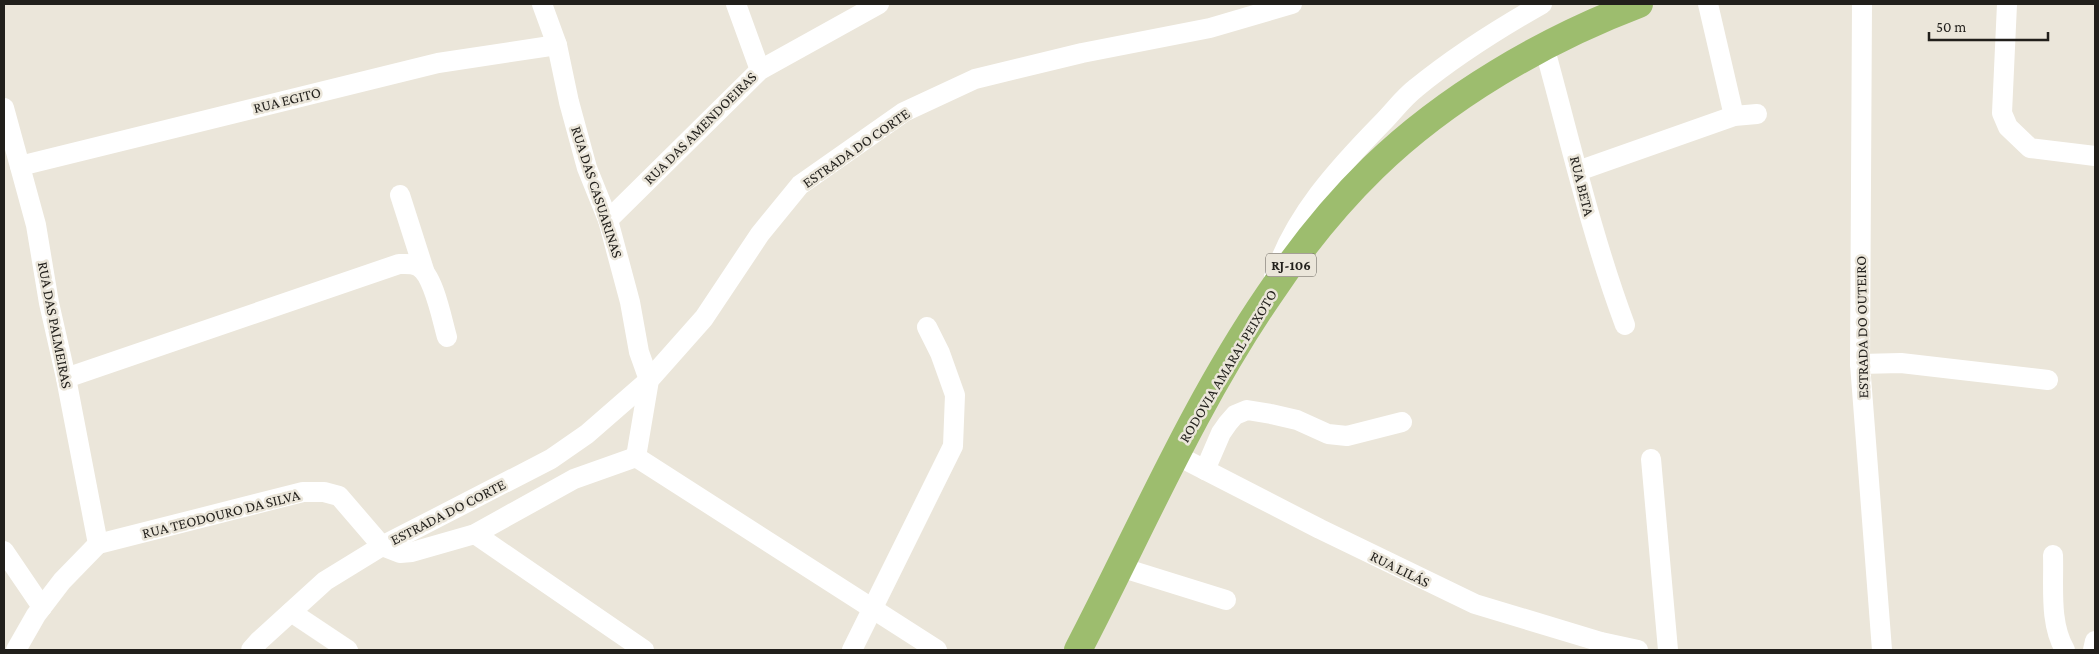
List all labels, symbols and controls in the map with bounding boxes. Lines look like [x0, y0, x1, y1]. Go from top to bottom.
scale bar [1929, 10, 2048, 42]
text: 50 m [1936, 19, 1966, 35]
street label: RUA DAS AMENDOEIRAS [641, 69, 759, 187]
street label: RUA EGITO [252, 84, 322, 116]
street label: ESTRADA DO CORTE [799, 105, 913, 191]
street label: RUA DAS CASUARINAS [568, 124, 626, 260]
street label: RUA BETA [1567, 154, 1597, 218]
road number: RJ-106 [1266, 254, 1316, 276]
street label: ESTRADA DO OUTEIRO [1853, 256, 1871, 398]
street label: RUA DAS PALMEIRAS [35, 260, 75, 390]
street label: RODOVIA AMARAL PEIXOTO [1176, 287, 1280, 445]
street label: ESTRADA DO CORTE [388, 476, 508, 548]
street label: RUA TEODOURO DA SILVA [140, 487, 302, 541]
street label: RUA LILÁS [1368, 548, 1432, 590]

